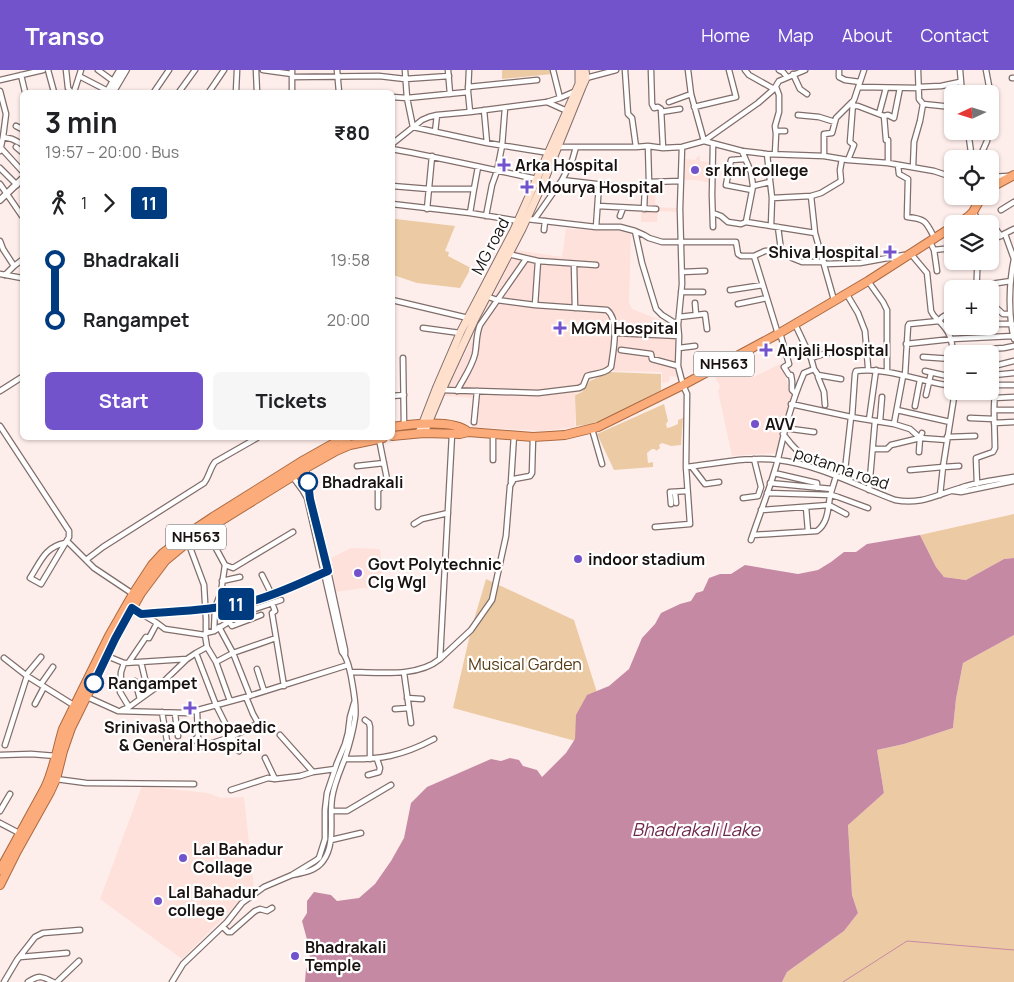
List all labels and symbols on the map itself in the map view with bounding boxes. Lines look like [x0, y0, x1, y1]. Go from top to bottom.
north arrow [944, 85, 999, 140]
place label: Arka Hospital [515, 154, 618, 176]
marker: Arka Hospital [497, 158, 511, 172]
place label: sr knr college [705, 159, 809, 181]
marker: sr knr college [689, 164, 701, 176]
place label: Mourya Hospital [538, 176, 664, 198]
marker: Mourya Hospital [520, 180, 534, 194]
street label: MG road [466, 214, 514, 278]
place label: Shiva Hospital [768, 241, 879, 263]
marker: Shiva Hospital [883, 245, 897, 259]
place label: MGM Hospital [571, 317, 678, 339]
marker: MGM Hospital [553, 321, 567, 335]
place label: Anjali Hospital [777, 339, 889, 361]
marker: Anjali Hospital [759, 343, 773, 357]
road number: NH563 [694, 352, 754, 376]
place label: AVV [765, 413, 796, 435]
marker: AVV [749, 418, 761, 430]
street label: potanna road [792, 442, 892, 494]
place label: Bhadrakali [322, 471, 403, 493]
marker: Bhadrakali [298, 472, 318, 492]
road number: NH563 [166, 524, 226, 550]
place label: indoor stadium [588, 548, 705, 570]
place label: Govt Polytechnic Clg Wgl [368, 553, 501, 593]
marker: indoor stadium [572, 553, 584, 565]
marker: Govt Polytechnic Clg Wgl [352, 567, 364, 579]
line badge: 11 [214, 588, 258, 620]
park label: Musical Garden [468, 653, 582, 675]
place label: Rangampet [108, 672, 198, 694]
marker: Rangampet [84, 673, 104, 693]
marker: Srinivasa Orthopaedic & General Hospital [183, 701, 197, 715]
place label: Srinivasa Orthopaedic & General Hospital [104, 716, 276, 756]
water label: Bhadrakali Lake [632, 817, 761, 841]
place label: Lal Bahadur Collage [193, 838, 283, 878]
marker: Lal Bahadur Collage [177, 852, 189, 864]
place label: Lal Bahadur college [168, 881, 258, 921]
marker: Lal Bahadur college [152, 895, 164, 907]
place label: Bhadrakali Temple [305, 936, 386, 976]
marker: Bhadrakali Temple [289, 950, 301, 962]

